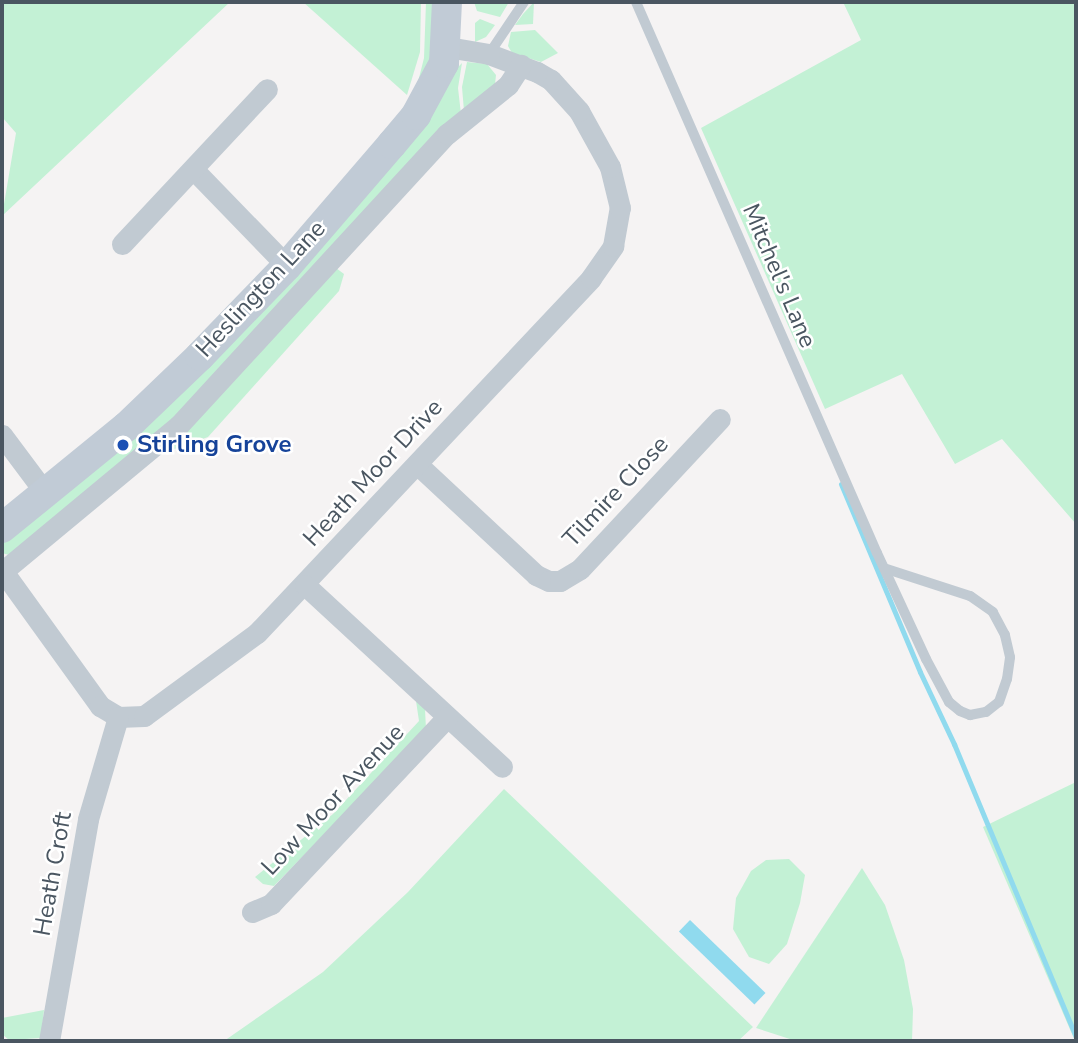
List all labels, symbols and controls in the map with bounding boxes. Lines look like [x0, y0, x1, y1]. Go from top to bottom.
street label: Mitchel's Lane [736, 200, 822, 352]
street label: Heslington Lane [190, 215, 332, 363]
street label: Heath Moor Drive [297, 393, 449, 553]
street label: Tilmire Close [557, 430, 675, 554]
place label: Stirling Grove [137, 431, 291, 459]
marker: Stirling Grove [115, 437, 131, 453]
street label: Low Moor Avenue [256, 718, 410, 882]
street label: Heath Croft [28, 810, 78, 938]

